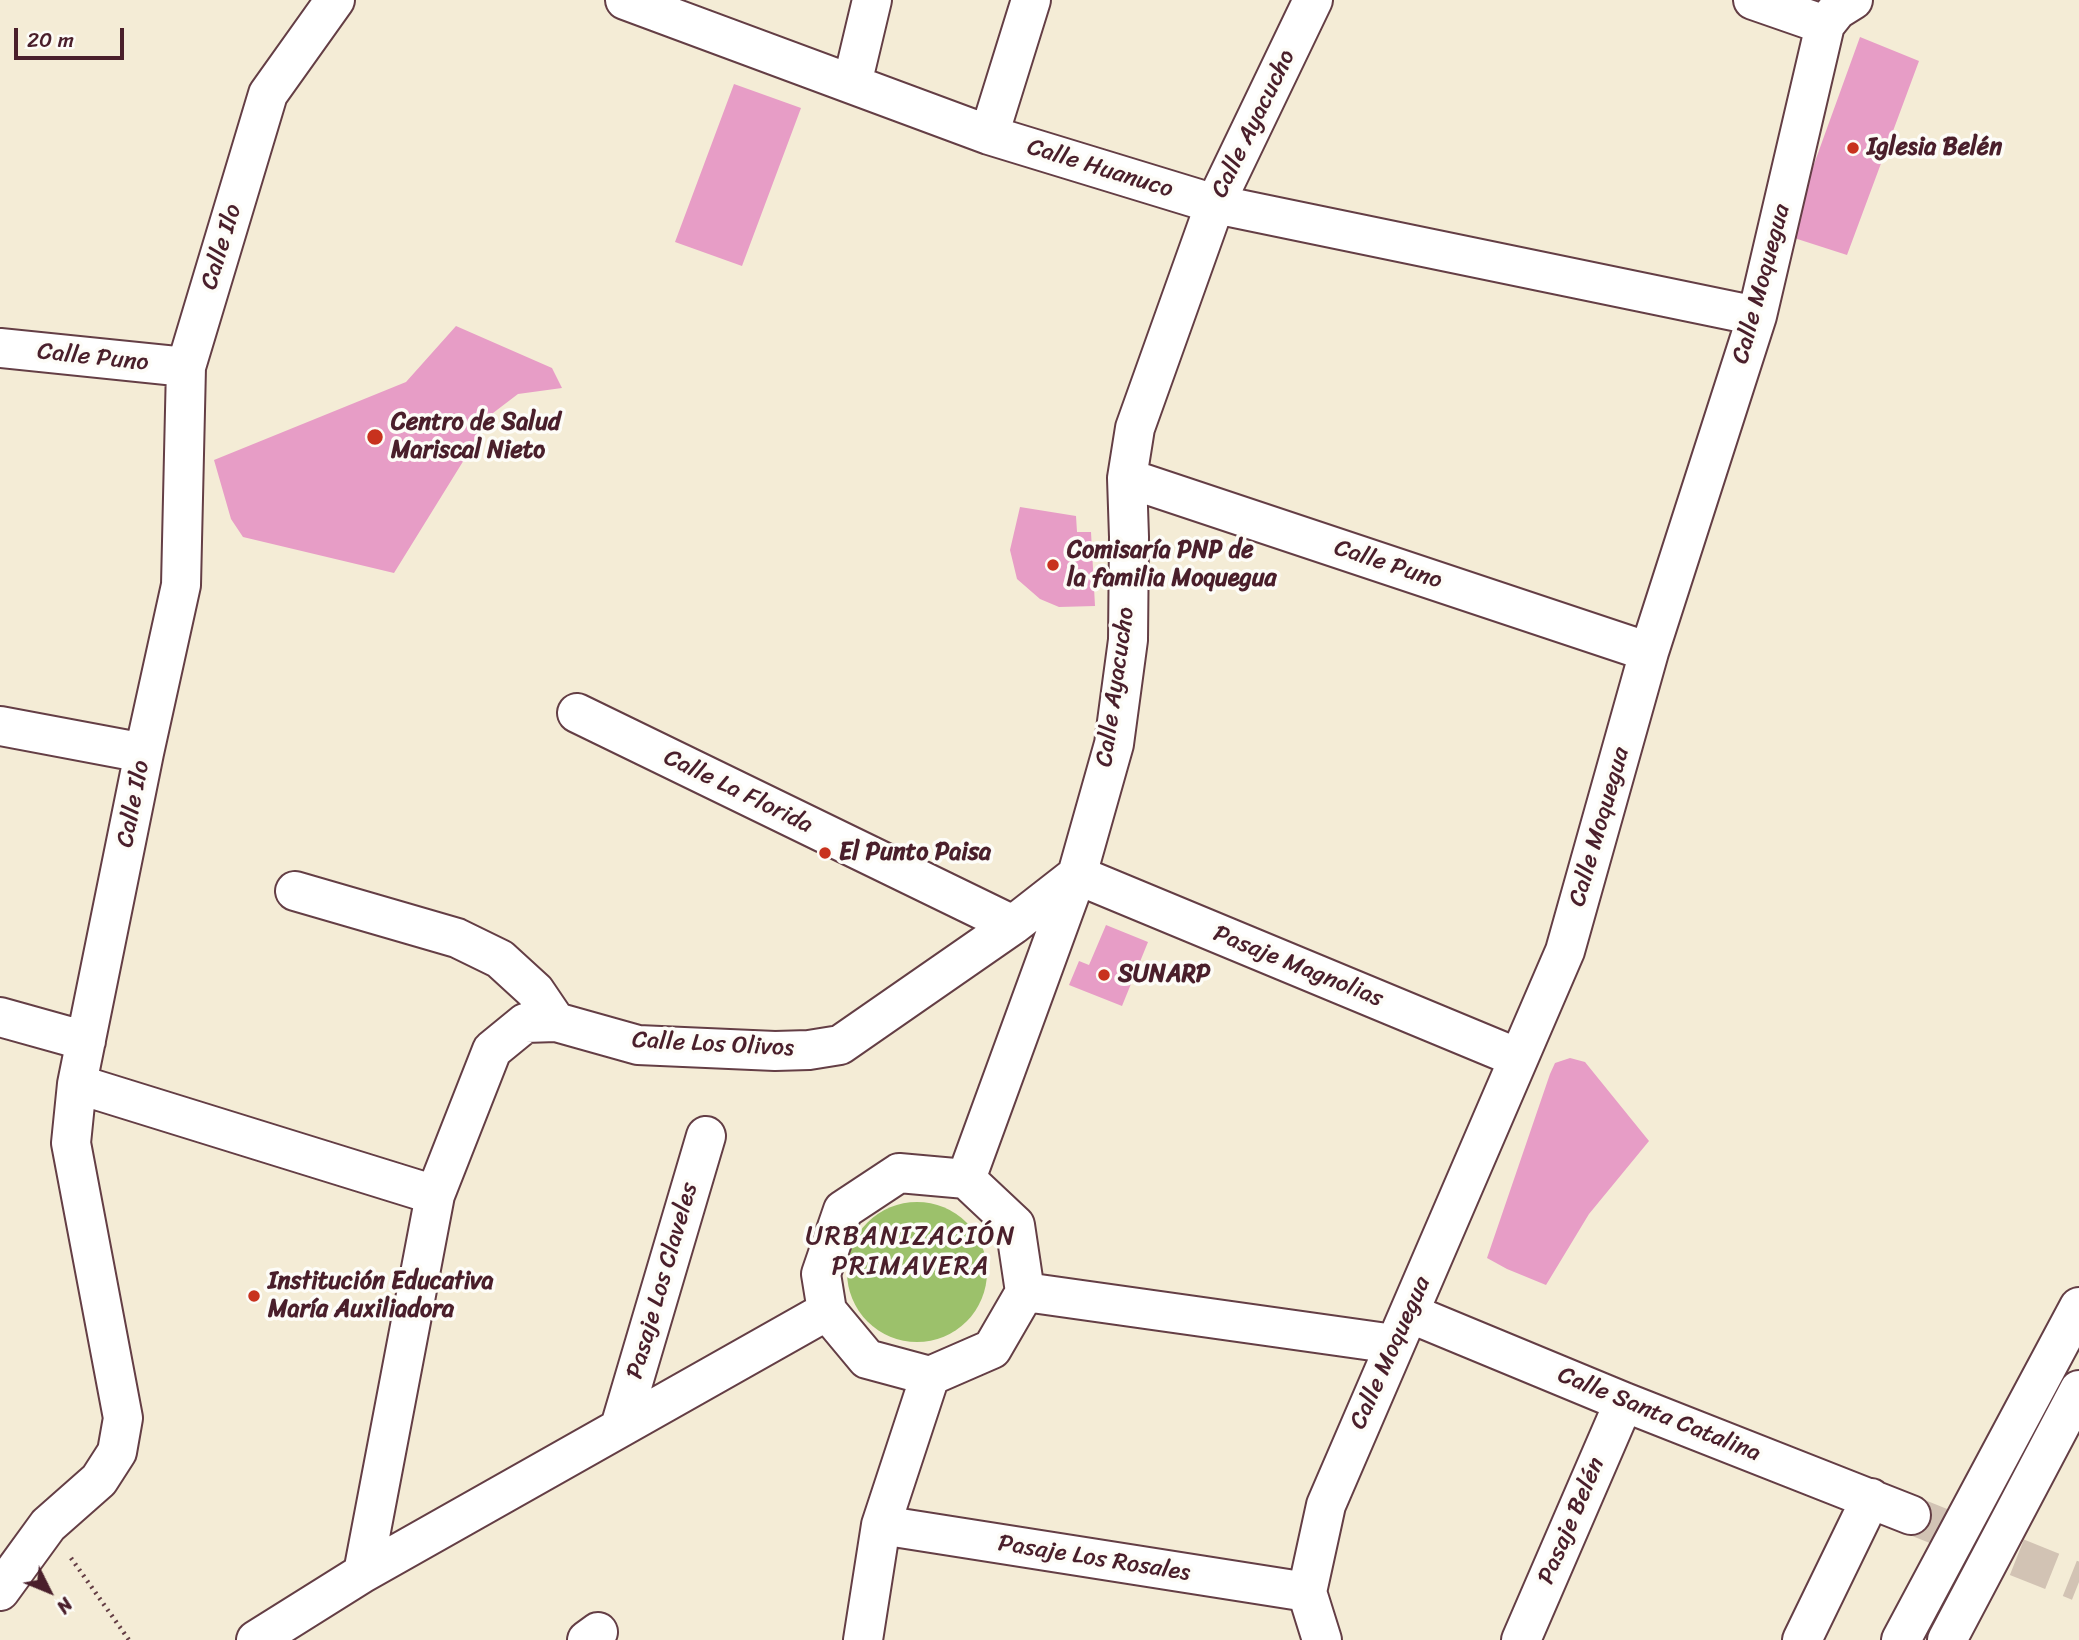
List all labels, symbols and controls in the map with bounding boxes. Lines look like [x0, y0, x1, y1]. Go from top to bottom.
scale bar [18, 14, 128, 58]
text: 20 m [27, 21, 74, 59]
street label: Calle Ayacucho [1206, 45, 1302, 203]
street label: Calle Huanuco [1024, 133, 1176, 205]
place label: Iglesia Belén [1867, 134, 2002, 162]
marker: Iglesia Belén [1845, 140, 1861, 156]
street label: Calle Ilo [195, 201, 249, 293]
street label: Calle Moquegua [1727, 201, 1797, 367]
street label: Calle Puno [36, 338, 150, 378]
place label: Centro de Salud Mariscal Nieto [391, 409, 561, 465]
marker: Centro de Salud Mariscal Nieto [365, 427, 385, 447]
street label: Calle Puno [1330, 534, 1446, 596]
place label: Comisaría PNP de la familia Moquegua [1067, 537, 1277, 593]
marker: Comisaría PNP de la familia Moquegua [1045, 557, 1061, 573]
street label: Calle Ayacucho [1091, 605, 1141, 769]
street label: Calle La Florida [659, 744, 817, 840]
street label: Calle Moquegua [1564, 744, 1636, 910]
street label: Calle Ilo [111, 758, 157, 850]
place label: El Punto Paisa [839, 839, 991, 867]
marker: El Punto Paisa [817, 845, 833, 861]
street label: Pasaje Magnolias [1209, 920, 1387, 1014]
place label: SUNARP [1118, 961, 1210, 989]
marker: SUNARP [1096, 967, 1112, 983]
street label: Calle Los Olivos [631, 1026, 795, 1064]
street label: Pasaje Los Claveles [621, 1180, 705, 1382]
district label: URBANIZACIÓN PRIMAVERA [809, 1221, 1013, 1282]
place label: Institución Educativa María Auxiliadora [268, 1268, 494, 1324]
street label: Calle Moquegua [1344, 1272, 1438, 1434]
marker: Institución Educativa María Auxiliadora [246, 1288, 262, 1304]
street label: Calle Santa Catalina [1553, 1361, 1765, 1469]
street label: Pasaje Belén [1532, 1453, 1612, 1589]
street label: Pasaje Los Rosales [996, 1530, 1192, 1588]
north arrow [14, 1556, 84, 1626]
text: N [48, 1590, 81, 1622]

